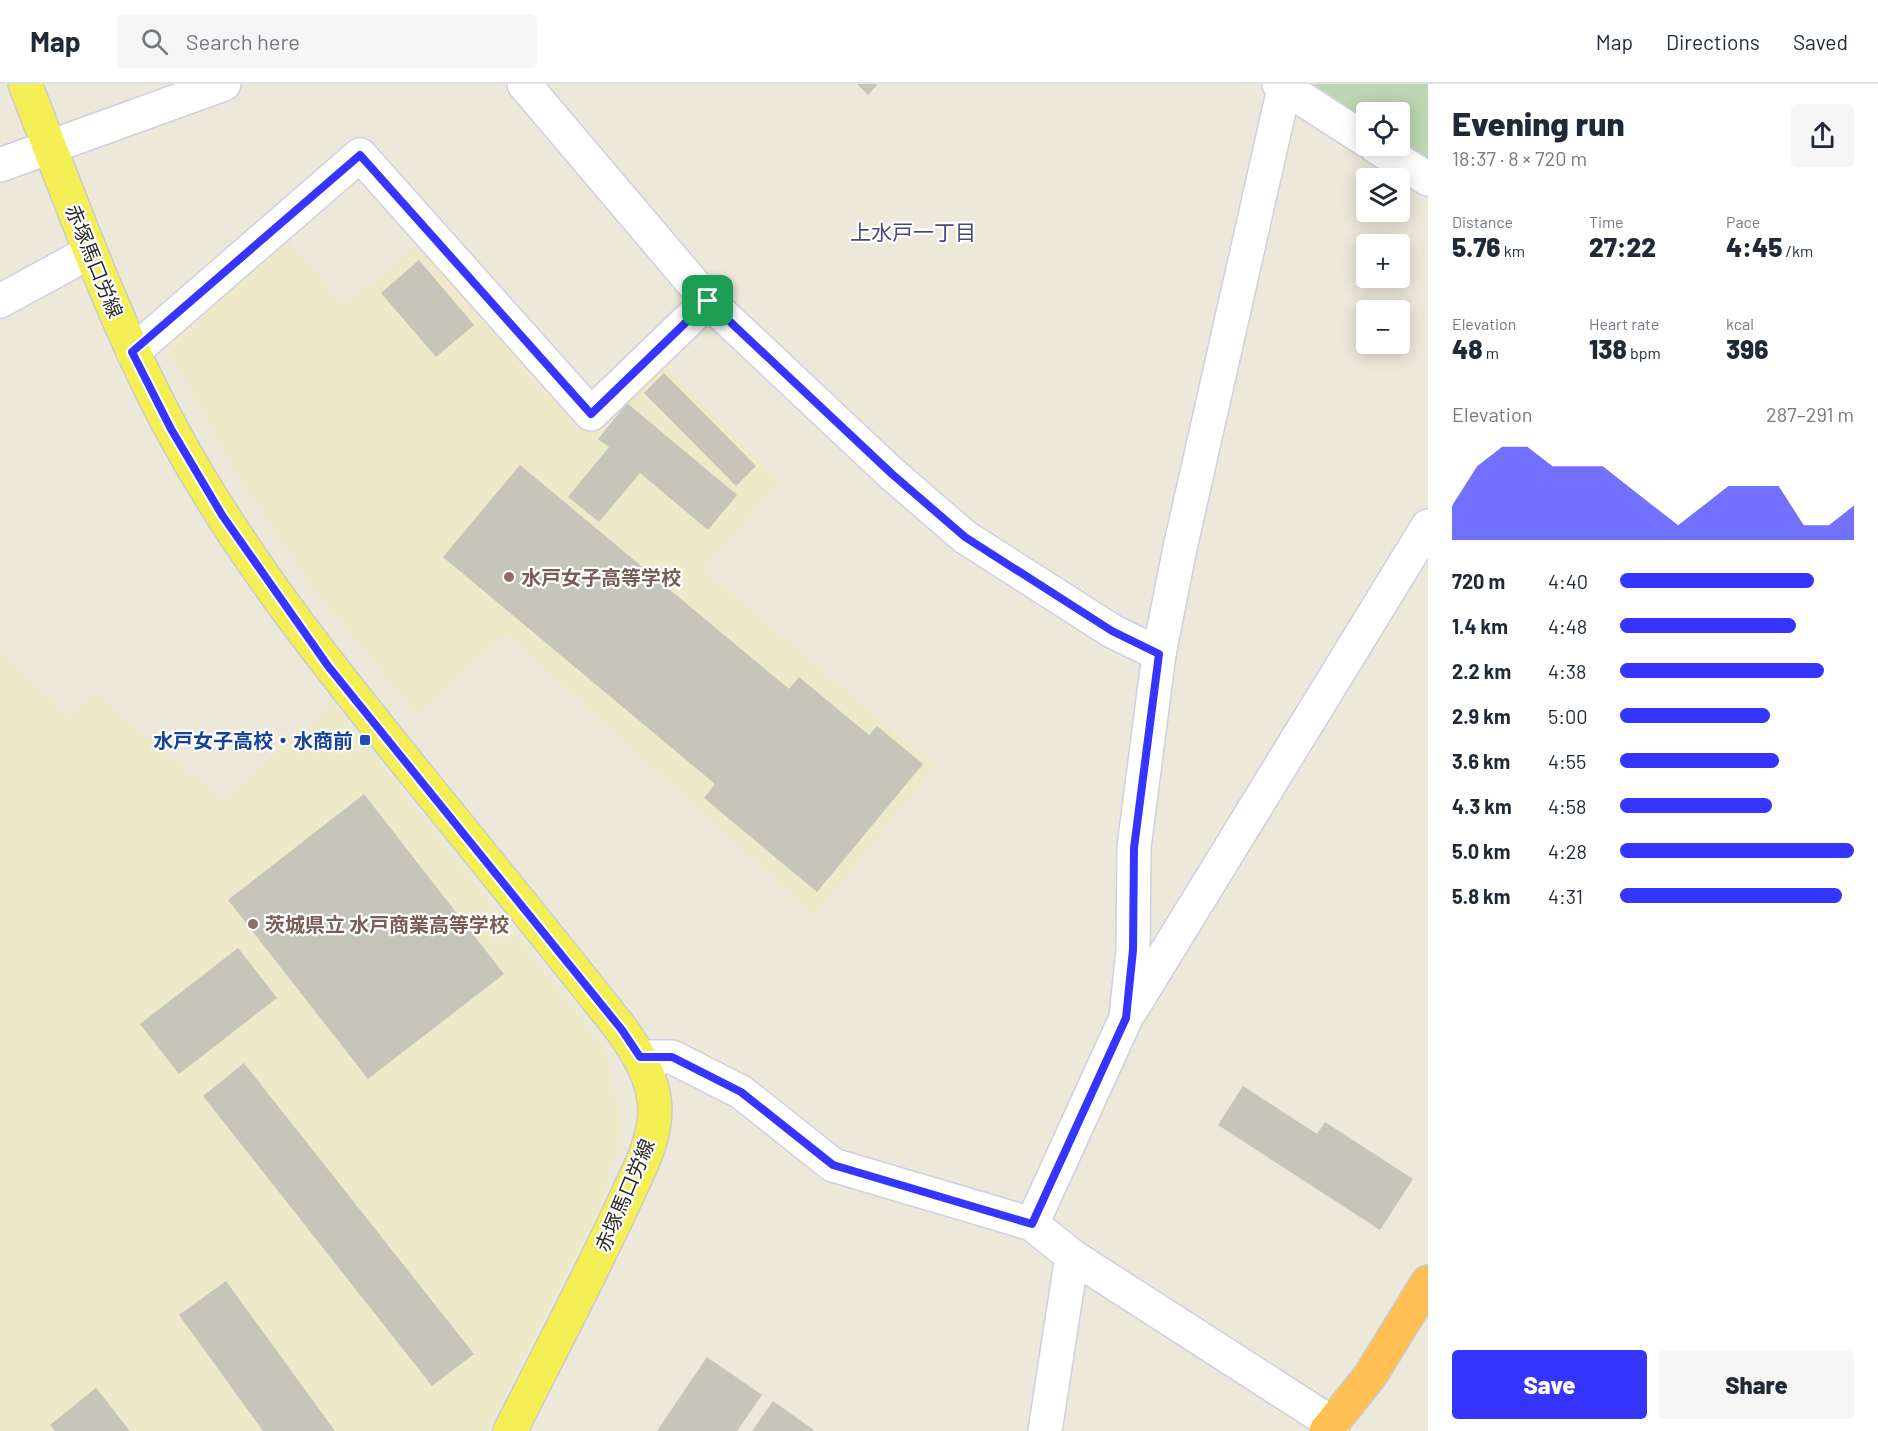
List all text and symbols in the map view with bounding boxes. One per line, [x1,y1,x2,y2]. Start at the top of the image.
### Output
search box [117,14,537,68]
text: Map [30,24,81,58]
icon: search [138,25,171,58]
text: Search here [186,28,300,54]
text: Map [1596,29,1633,54]
text: Directions [1666,29,1760,54]
text: Saved [1793,29,1848,54]
map controls [1356,102,1410,354]
button: locate [1356,102,1410,156]
text: Evening run [1452,103,1625,143]
button: share [1791,104,1854,167]
text: 18:37 · 8 × 720 m [1452,146,1587,170]
button: layers [1356,168,1410,222]
street label: 赤塚馬口労線 [61,201,129,321]
text: Distance [1452,212,1513,231]
text: Time [1589,212,1624,231]
text: Pace [1726,212,1760,231]
district label: 上水戸一丁目 [850,219,976,244]
text: 5.76 [1452,231,1500,262]
text: 27:22 [1589,231,1656,262]
text: 4:45 [1726,231,1782,262]
button: + [1356,234,1410,288]
text: km [1500,241,1525,260]
text: /km [1782,241,1813,260]
pin [682,275,733,326]
icon: arrive [691,284,724,317]
button: − [1356,300,1410,354]
text: Elevation [1452,314,1516,333]
text: Heart rate [1589,314,1659,333]
text: kcal [1726,314,1754,333]
text: 48 [1452,333,1483,364]
text: 138 [1589,333,1627,364]
text: 396 [1726,333,1768,364]
text: m [1483,343,1499,362]
text: bpm [1627,343,1661,362]
text: Elevation [1452,402,1533,426]
text: 287–291 m [1766,402,1854,426]
place label: 水戸女子高等学校 [521,565,681,589]
text: 720 m [1452,569,1505,593]
text: 4:40 [1548,569,1588,593]
marker: 水戸女子高等学校 [502,570,516,584]
text: 1.4 km [1452,614,1508,638]
text: 4:48 [1548,614,1587,638]
text: 2.2 km [1452,659,1511,683]
text: 4:38 [1548,659,1587,683]
text: 2.9 km [1452,704,1511,728]
text: 5:00 [1548,704,1588,728]
place label: 水戸女子高校・水商前 [153,728,353,752]
marker: 水戸女子高校・水商前 [358,733,372,747]
text: 3.6 km [1452,749,1510,773]
text: 4:55 [1548,749,1586,773]
text: 4.3 km [1452,794,1512,818]
text: 4:58 [1548,794,1587,818]
text: 5.0 km [1452,839,1510,863]
text: 4:28 [1548,839,1587,863]
text: 5.8 km [1452,884,1510,908]
text: 4:31 [1548,884,1583,908]
place label: 茨城県立 水戸商業高等学校 [265,912,509,936]
marker: 茨城県立 水戸商業高等学校 [246,917,260,931]
street label: 赤塚馬口労線 [590,1135,658,1255]
button: Save [1452,1350,1647,1419]
button: Share [1659,1350,1854,1419]

